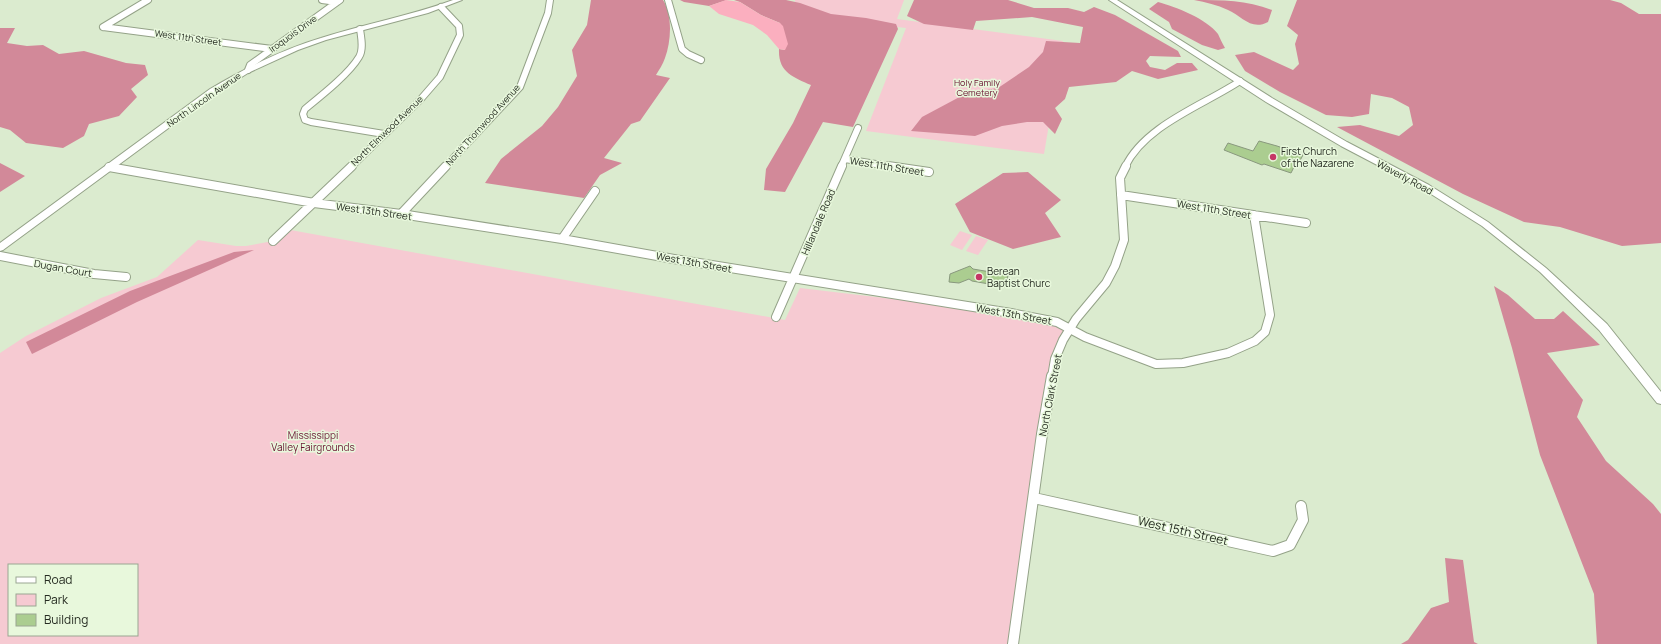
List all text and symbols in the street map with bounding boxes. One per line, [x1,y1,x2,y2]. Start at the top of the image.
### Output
street label: Iroquois Drive [266,12,319,55]
street label: West 11th Street [154,26,223,49]
street label: North Lincoln Avenue [164,69,243,130]
park label: Holy Family Cemetery [954,76,1000,99]
street label: North Thornwood Avenue [443,81,523,168]
street label: North Elmwood Avenue [348,93,426,169]
place label: First Church of the Nazarene [1281,144,1354,170]
marker: First Church of the Nazarene [1268,152,1278,162]
street label: West 11th Street [849,153,925,179]
street label: Waverly Road [1374,156,1436,198]
street label: Hillandale Road [798,187,838,257]
street label: West 11th Street [1176,196,1252,222]
street label: West 13th Street [335,199,413,223]
street label: West 13th Street [655,248,733,276]
street label: Dugan Court [33,256,93,280]
place label: Berean Baptist Churc [987,264,1051,290]
marker: Berean Baptist Churc [974,272,984,282]
street label: West 13th Street [975,300,1053,328]
street label: North Clark Street [1035,353,1065,437]
park label: Mississippi Valley Fairgrounds [271,428,355,454]
street label: West 15th Street [1136,512,1230,549]
legend [8,564,138,636]
text: Road [44,571,72,588]
text: Park [44,591,69,608]
text: Building [44,611,88,628]

